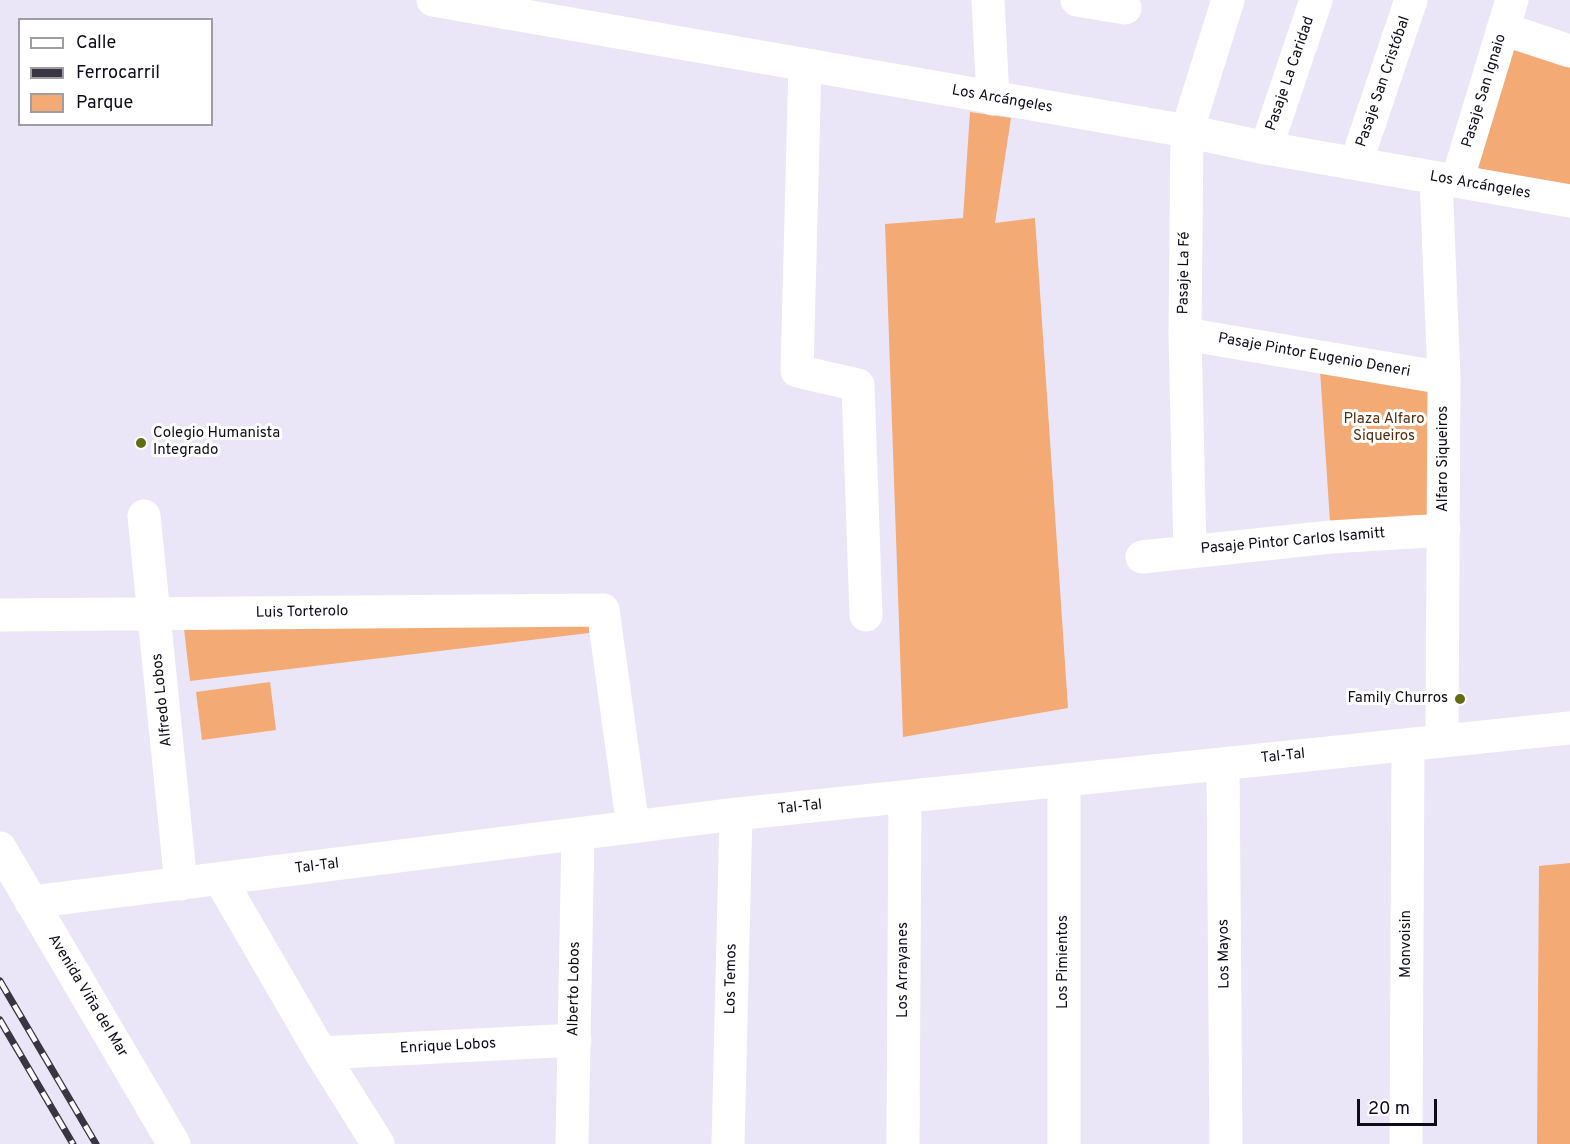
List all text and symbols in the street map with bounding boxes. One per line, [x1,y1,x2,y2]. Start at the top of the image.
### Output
street label: Pasaje La Caridad [1263,14,1319,134]
street label: Pasaje San Cristóbal [1353,14,1415,150]
legend [18,18,213,126]
text: Calle [76,32,116,55]
street label: Pasaje San Ignaio [1459,32,1511,150]
text: Ferrocarril [76,62,160,85]
street label: Los Arcángeles [950,82,1054,118]
text: Parque [76,92,133,115]
street label: Los Arcángeles [1428,168,1532,204]
street label: Pasaje La Fé [1175,231,1195,315]
street label: Pasaje Pintor Eugenio Deneri [1216,330,1412,382]
street label: Alfaro Siqueiros [1435,406,1453,512]
park label: Plaza Alfaro Siqueiros [1343,411,1425,446]
place label: Colegio Humanista Integrado [153,425,280,460]
marker: Colegio Humanista Integrado [134,436,148,450]
street label: Pasaje Pintor Carlos Isamitt [1200,525,1386,559]
street label: Luis Torterolo [255,603,349,623]
street label: Alfredo Lobos [149,652,177,748]
place label: Family Churros [1348,690,1448,708]
marker: Family Churros [1453,692,1467,706]
street label: Tal-Tal [1260,746,1306,768]
street label: Tal-Tal [777,797,823,819]
street label: Tal-Tal [294,855,340,879]
street label: Monvoisin [1398,910,1416,978]
street label: Los Pimientos [1055,915,1073,1009]
street label: Los Mayos [1215,919,1235,989]
street label: Los Arrayanes [895,922,913,1018]
street label: Avenida Viña del Mar [43,931,131,1061]
street label: Alberto Lobos [565,941,585,1037]
street label: Los Temos [722,943,742,1015]
street label: Enrique Lobos [399,1035,497,1059]
scale bar [1360,1087,1440,1125]
text: 20 m [1368,1098,1410,1121]

